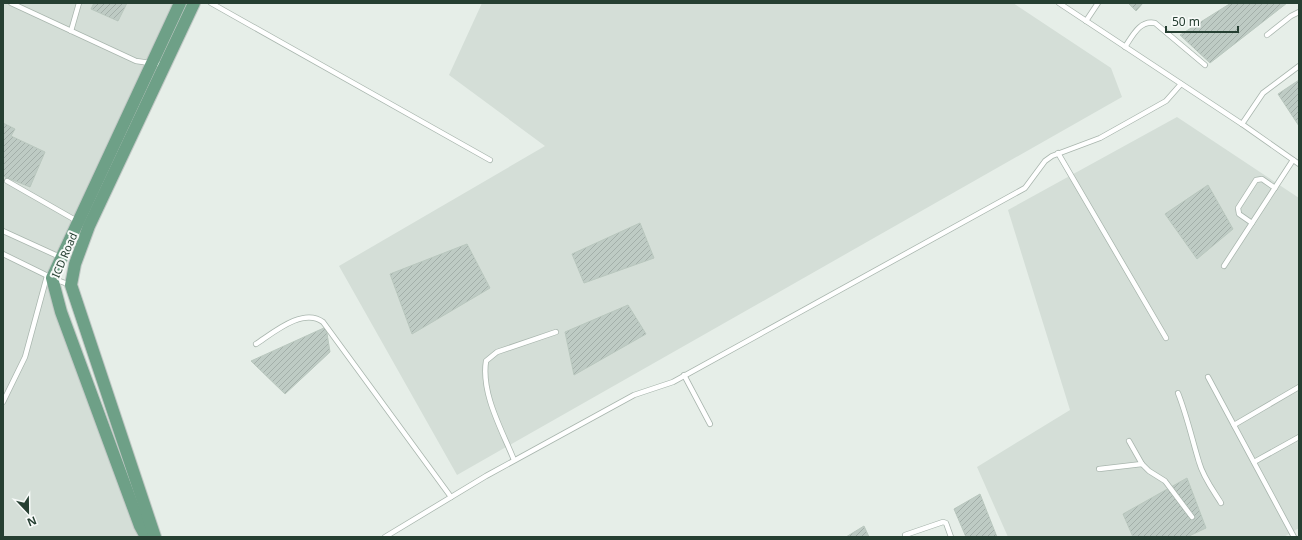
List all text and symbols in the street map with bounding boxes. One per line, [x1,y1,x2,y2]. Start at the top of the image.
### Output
scale bar [1166,8,1238,34]
text: 50 m [1172,13,1200,30]
street label: ICD Road [48,230,80,280]
north arrow [8,492,48,532]
text: N [25,513,39,530]

